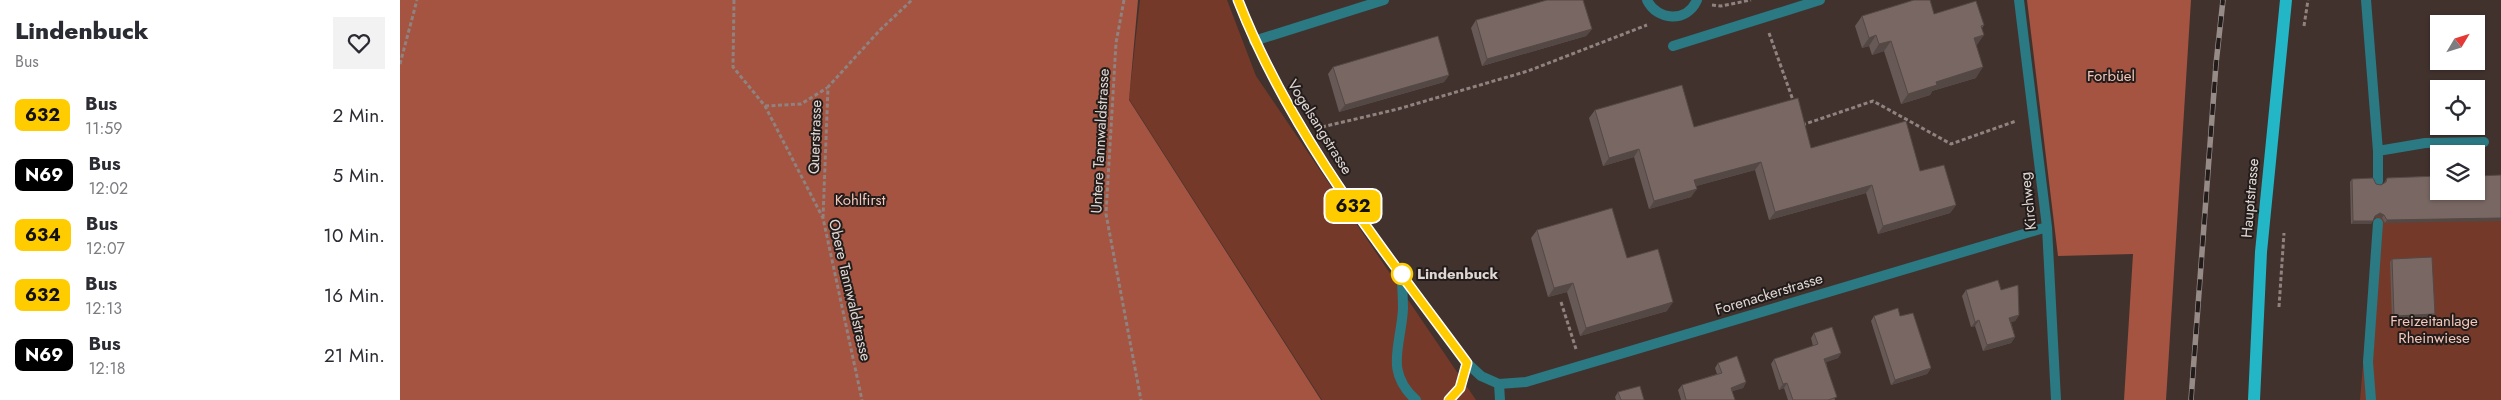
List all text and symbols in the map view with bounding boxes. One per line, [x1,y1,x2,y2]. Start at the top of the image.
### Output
text: Lindenbuck [15,13,149,48]
north arrow [2430,15,2485,70]
map controls [2430,15,2485,200]
button: heart [333,17,385,69]
text: Bus [15,50,39,73]
park label: Forbüel [2087,65,2135,87]
street label: Untere Tannwaldstrasse [1085,68,1115,214]
street label: Vogelsangstrasse [1282,75,1358,179]
button: locate [2430,80,2485,135]
text: Bus [85,90,117,117]
street label: Querstrasse [803,99,827,175]
text: 632 [25,102,60,128]
text: 2 Min. [332,102,385,129]
text: 11:59 [85,117,122,140]
button: layers [2430,145,2485,200]
text: Bus [88,150,121,177]
street label: Hauptstrasse [2236,157,2264,239]
text: N69 [25,162,63,188]
text: 5 Min. [333,162,385,189]
street label: Kirchweg [2014,171,2042,231]
text: 12:02 [88,177,128,200]
park label: Kohlfirst [835,189,886,211]
line badge: 632 [1324,190,1382,222]
text: 632 [1335,193,1371,219]
text: Bus [86,210,118,237]
street label: Obere Tannwaldstrasse [823,217,877,363]
text: 634 [25,222,61,248]
text: 10 Min. [323,222,385,249]
text: 12:07 [86,237,125,260]
marker: Lindenbuck [1391,263,1413,285]
place label: Lindenbuck [1417,263,1498,285]
street label: Forenackerstrasse [1713,267,1826,321]
text: Bus [85,270,117,297]
text: 632 [25,282,60,308]
text: 16 Min. [324,282,385,309]
text: 12:13 [85,297,122,320]
park label: Freizeitanlage Rheinwiese [2390,310,2478,349]
text: Bus [88,330,121,357]
text: N69 [25,342,63,368]
text: 21 Min. [324,342,385,369]
text: 12:18 [88,357,125,380]

